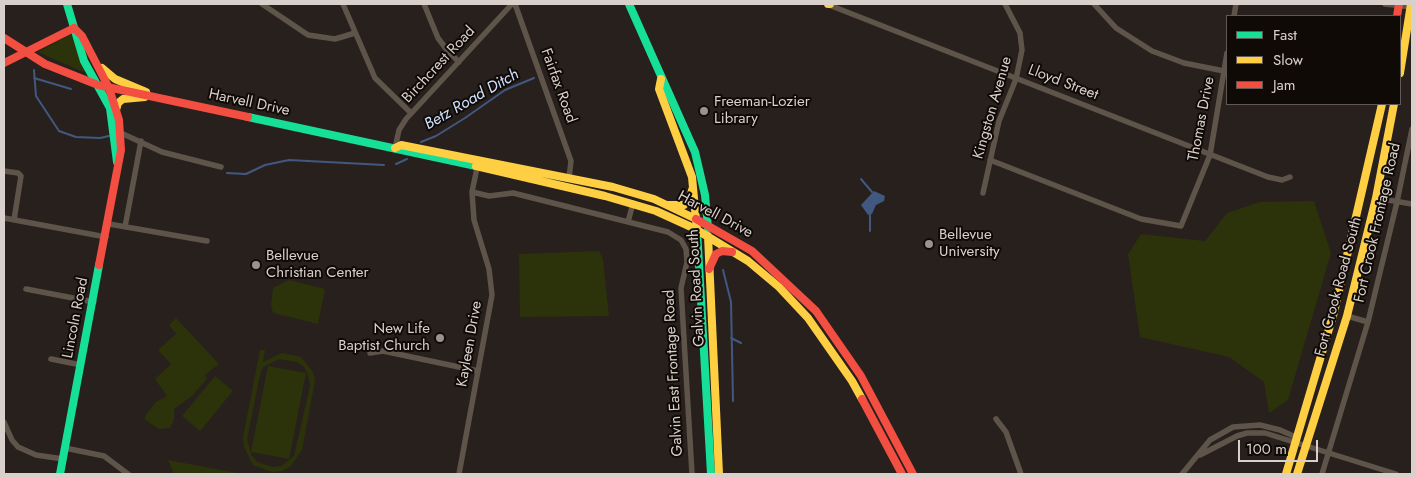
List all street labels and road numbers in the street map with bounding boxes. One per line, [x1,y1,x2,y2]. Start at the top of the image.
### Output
street label: Birchcrest Road [399,23,479,107]
street label: Fairfax Road [536,46,580,126]
street label: Kingston Avenue [970,55,1016,161]
street label: Lloyd Street [1025,61,1101,105]
street label: Thomas Drive [1185,75,1219,163]
street label: Harvell Drive [207,86,291,120]
street label: Fort Crook Frontage Road [1351,141,1405,305]
street label: Harvell Drive [674,188,756,242]
street label: Fort Crook Road South [1312,215,1366,359]
street label: Galvin Road South [685,229,709,347]
street label: Lincoln Road [59,276,93,360]
street label: Galvin East Frontage Road [661,289,687,457]
street label: Kayleen Drive [454,300,486,388]

